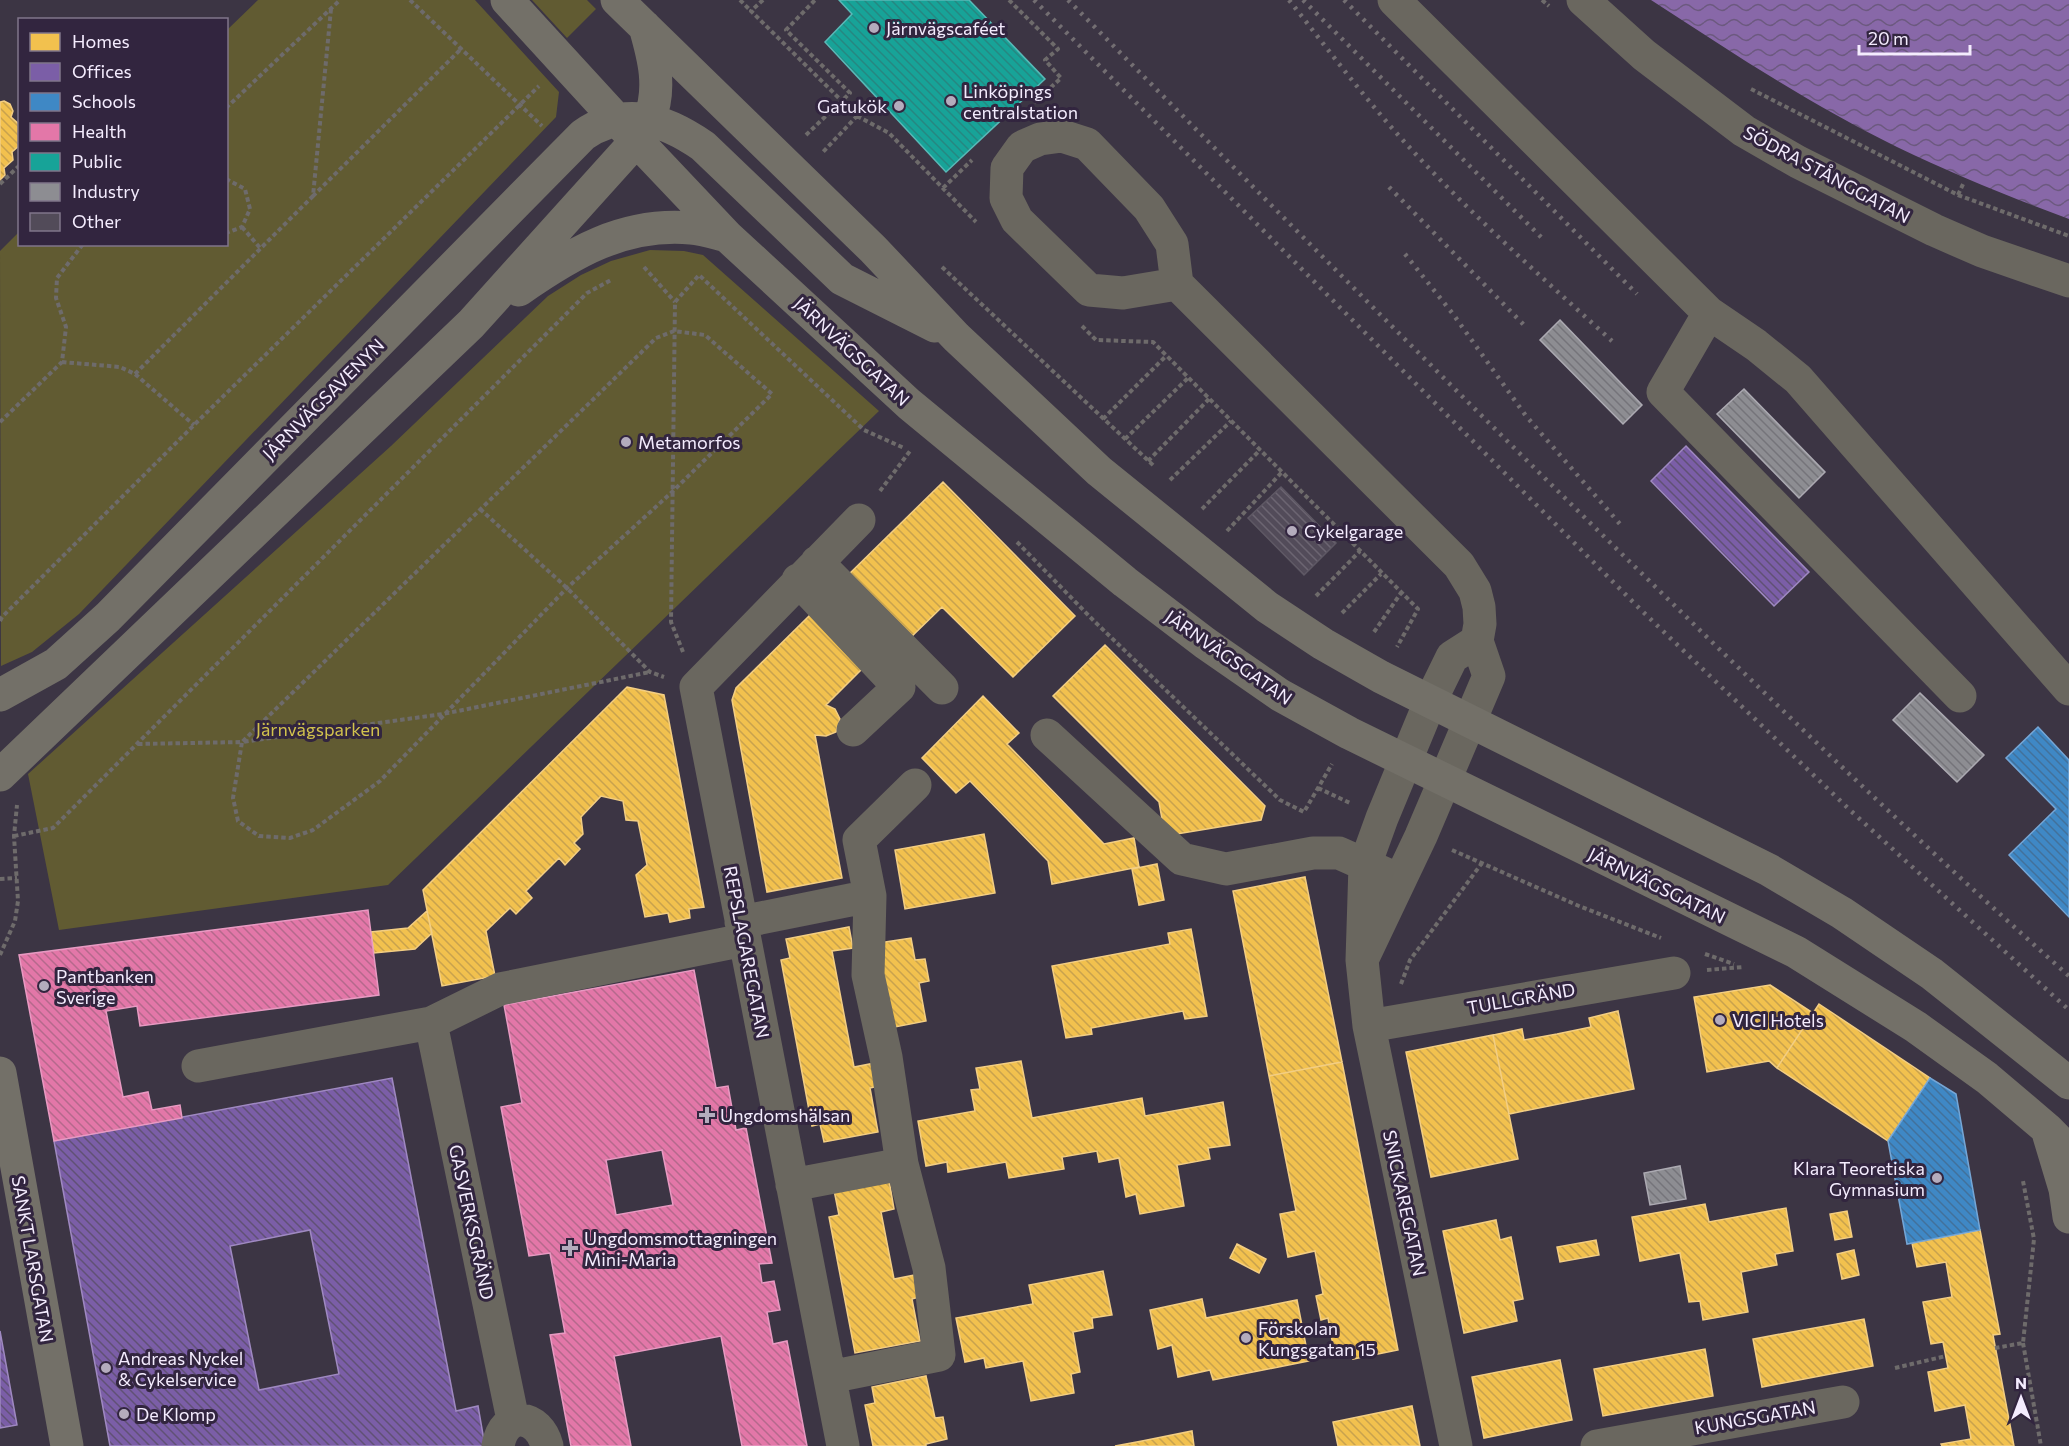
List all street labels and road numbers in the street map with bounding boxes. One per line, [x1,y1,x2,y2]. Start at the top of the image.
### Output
street label: SÖDRA STÅNGGATAN [1740,121,1914,227]
street label: JÄRNVÄGSGATAN [790,292,914,410]
street label: JÄRNVÄGSAVENYN [258,334,388,464]
street label: JÄRNVÄGSGATAN [1161,605,1297,709]
street label: JÄRNVÄGSGATAN [1585,842,1729,928]
street label: REPSLAGAREGATAN [719,864,775,1040]
street label: TULLGRÄND [1465,978,1577,1018]
street label: SNICKAREGATAN [1379,1128,1431,1278]
street label: GASVERKSGRÄND [445,1142,499,1302]
street label: SANKT LARSGATAN [7,1174,59,1344]
street label: KUNGSGATAN [1693,1396,1817,1438]

